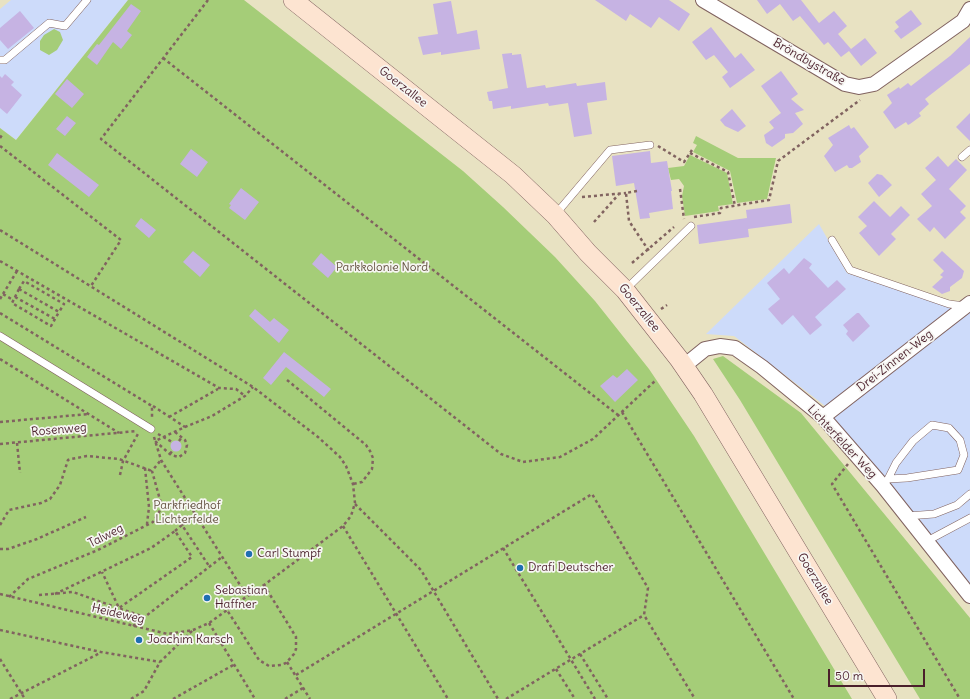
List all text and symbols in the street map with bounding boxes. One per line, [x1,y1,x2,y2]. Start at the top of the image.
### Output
street label: Bröndbystraße [770,36,848,88]
street label: Goerzallee [376,64,430,110]
park label: Parkkolonie Nord [336,261,428,275]
street label: Goerzallee [615,281,663,335]
street label: Drei-Zinnen-Weg [854,327,936,395]
street label: Lichterfelder Weg [804,402,880,482]
street label: Rosenweg [31,420,87,440]
park label: Parkfriedhof Lichterfelde [153,499,221,527]
street label: Talweg [86,521,126,551]
place label: Carl Stumpf [257,547,321,561]
marker: Carl Stumpf [244,549,254,559]
street label: Goerzallee [794,551,836,607]
place label: Drafi Deutscher [528,561,613,575]
marker: Drafi Deutscher [515,563,525,573]
place label: Sebastian Haffner [215,584,268,612]
marker: Sebastian Haffner [202,593,212,603]
street label: Heideweg [90,601,146,627]
place label: Joachim Karsch [147,633,233,647]
marker: Joachim Karsch [134,635,144,645]
scale bar [830,661,927,687]
text: 50 m [835,668,863,683]

